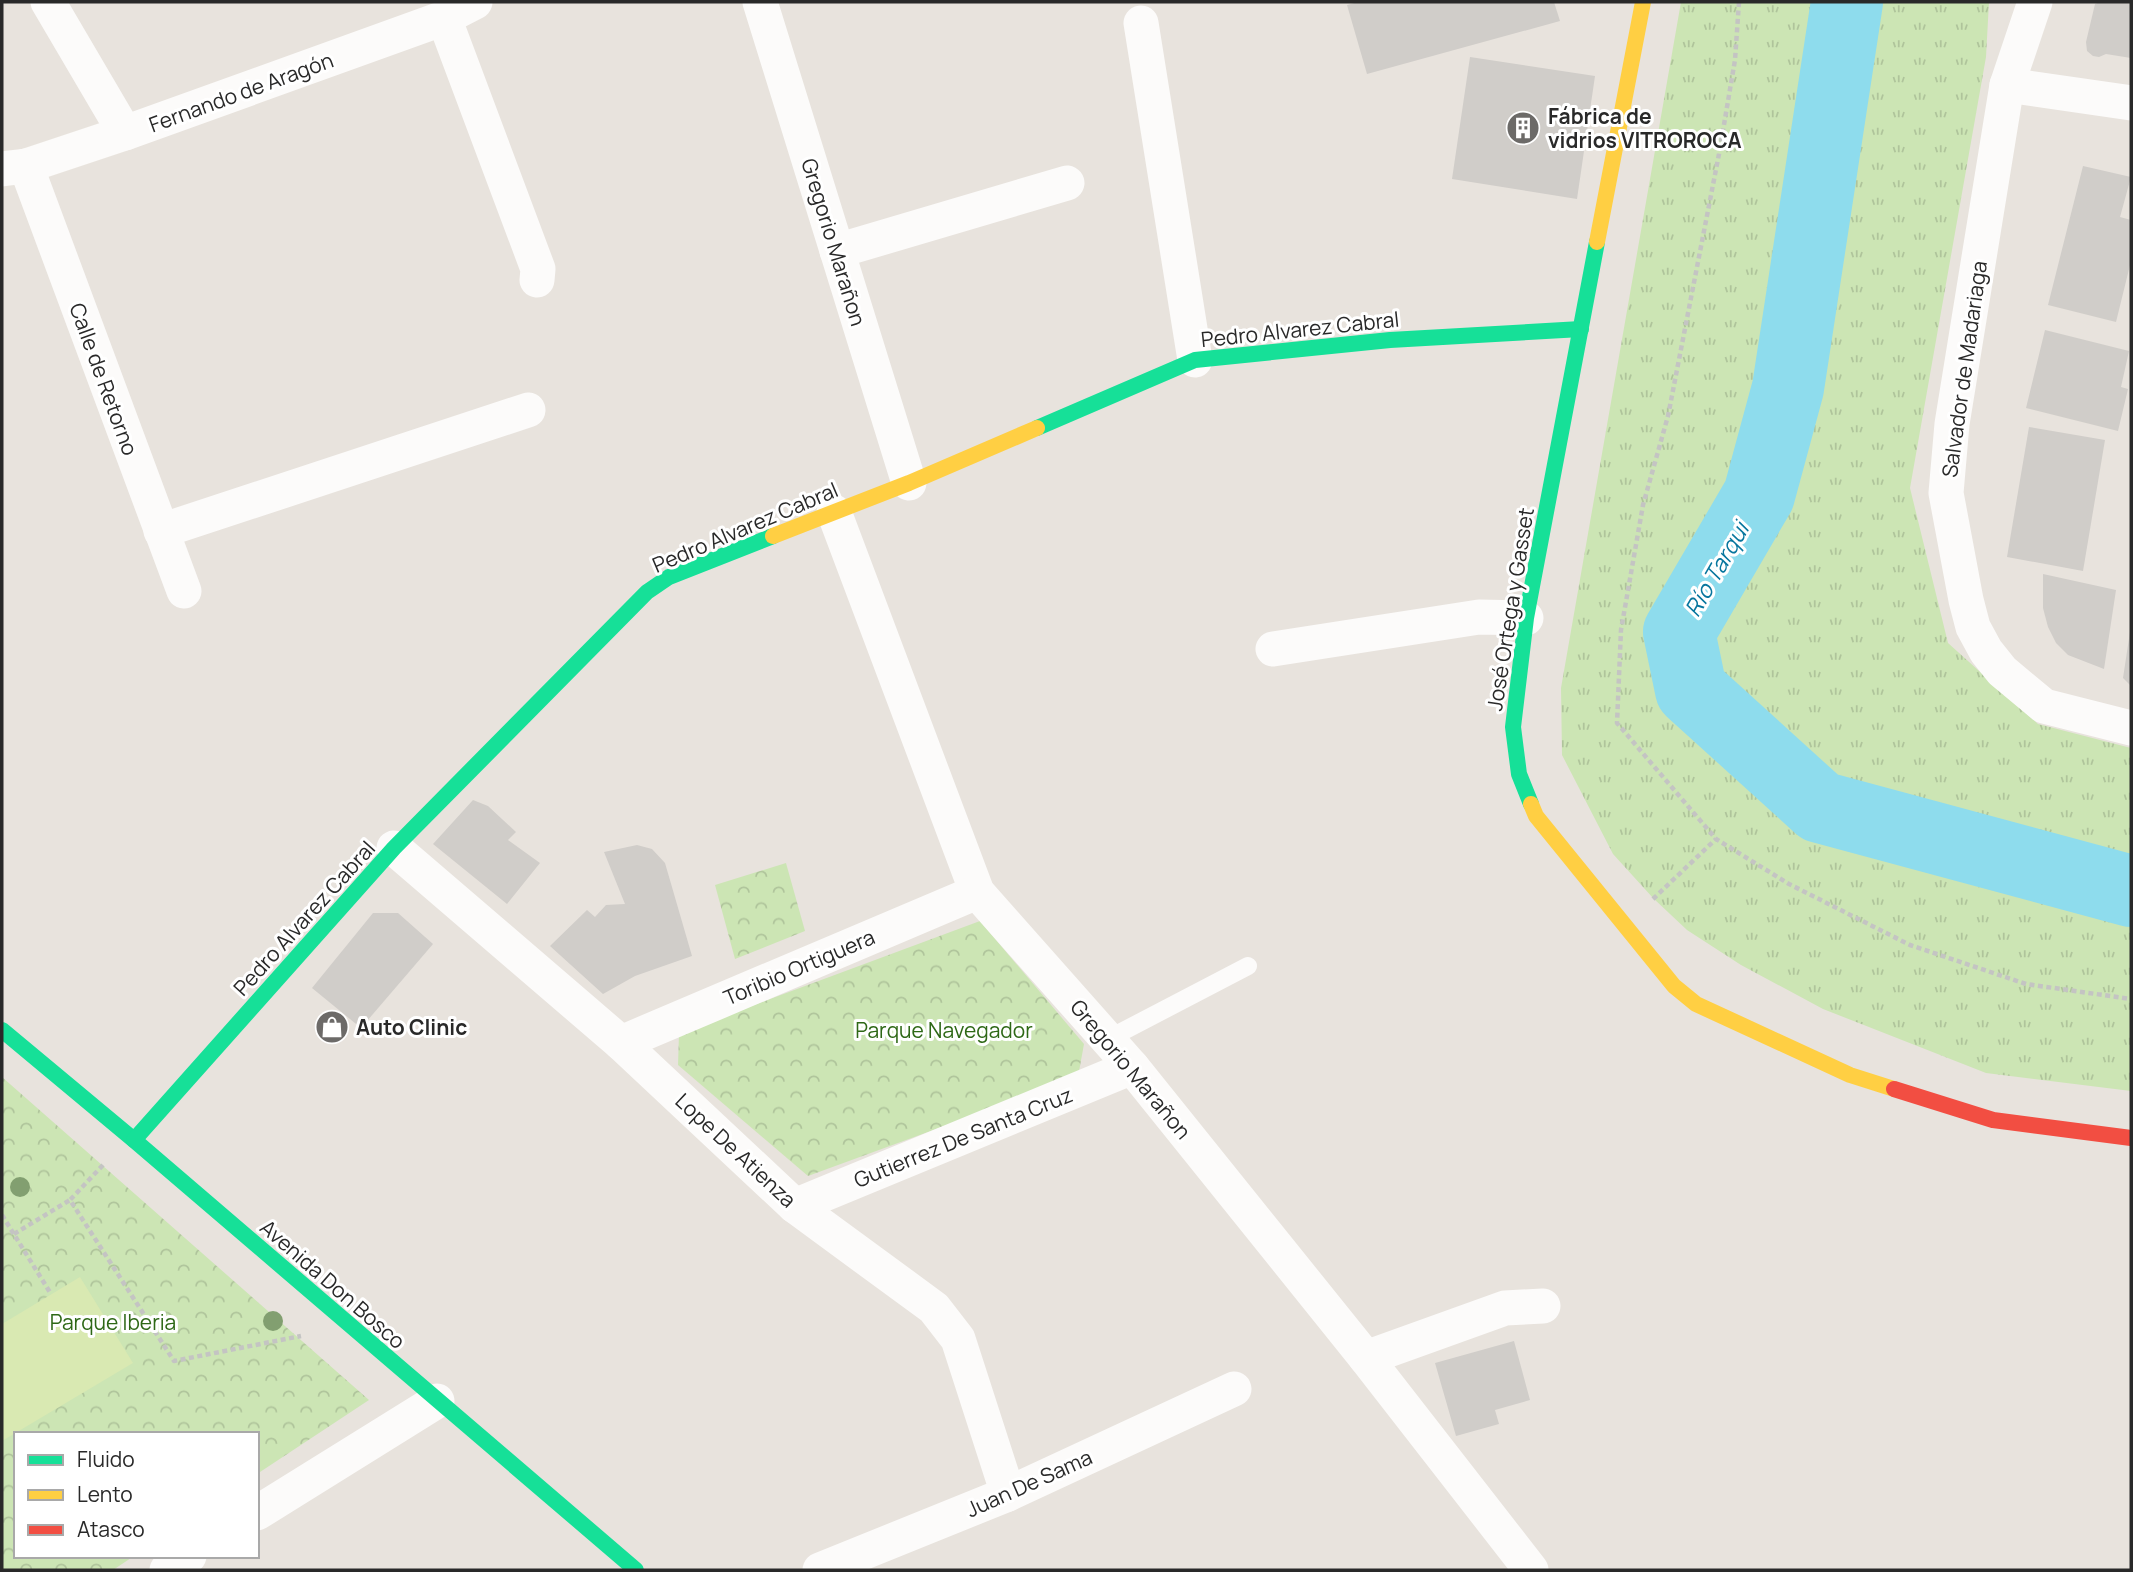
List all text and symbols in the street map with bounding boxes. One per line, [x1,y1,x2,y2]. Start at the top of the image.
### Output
street label: Fernando de Aragón [145,46,337,138]
place label: Fábrica de vidrios VITROROCA [1548,102,1741,154]
building icon: Fábrica de vidrios VITROROCA [1504,109,1542,147]
street label: Gregorio Marañon [795,155,873,329]
street label: Salvador de Madariaga [1935,259,1993,479]
street label: Calle de Retorno [63,299,145,459]
street label: Pedro Alvarez Cabral [1200,305,1400,353]
street label: Pedro Alvarez Cabral [648,475,842,579]
street label: José Ortega y Gasset [1480,505,1540,713]
water label: Río Tarqui [1676,514,1757,622]
street label: Pedro Alvarez Cabral [227,835,381,1001]
street label: Toribio Ortiguera [719,923,879,1011]
street label: Gregorio Marañon [1064,993,1198,1145]
shop icon: Auto Clinic [313,1008,351,1046]
place label: Auto Clinic [356,1013,467,1041]
park label: Parque Navegador [855,1016,1033,1044]
street label: Gutierrez De Santa Cruz [849,1080,1077,1194]
street label: Lope De Atienza [670,1087,802,1213]
street label: Avenida Don Bosco [255,1213,411,1355]
park label: Parque Iberia [50,1308,176,1336]
legend [14,1432,259,1558]
street label: Juan De Sama [962,1443,1096,1523]
text: Fluido [77,1445,135,1473]
text: Lento [77,1480,133,1508]
text: Atasco [77,1515,145,1543]

